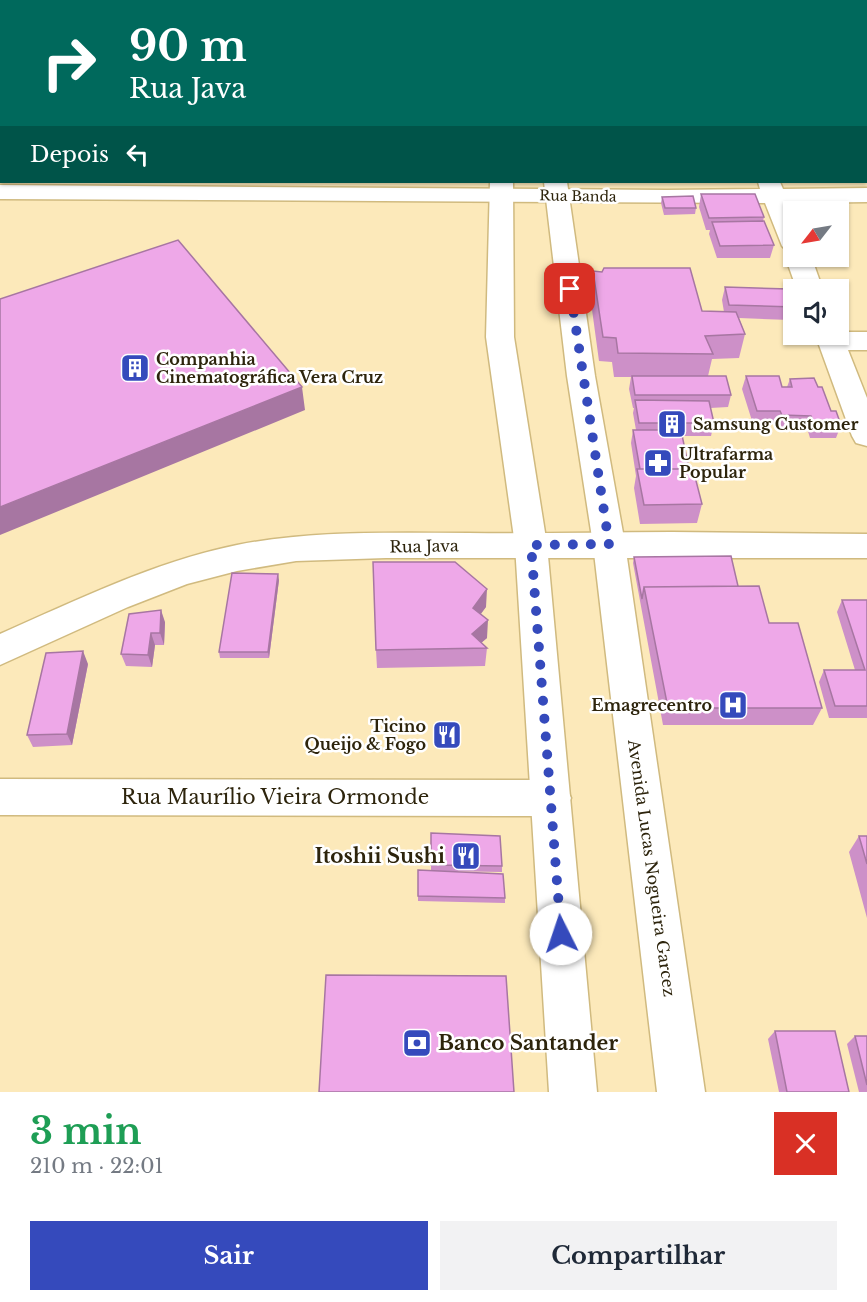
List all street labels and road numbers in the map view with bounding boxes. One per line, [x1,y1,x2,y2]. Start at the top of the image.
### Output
street label: Rua Banda [539,186,617,206]
street label: Rua Java [389,535,459,557]
street label: Avenida Lucas Nogueira Garcez [624,737,680,998]
street label: Rua Maurílio Vieira Ormonde [121,785,429,809]

